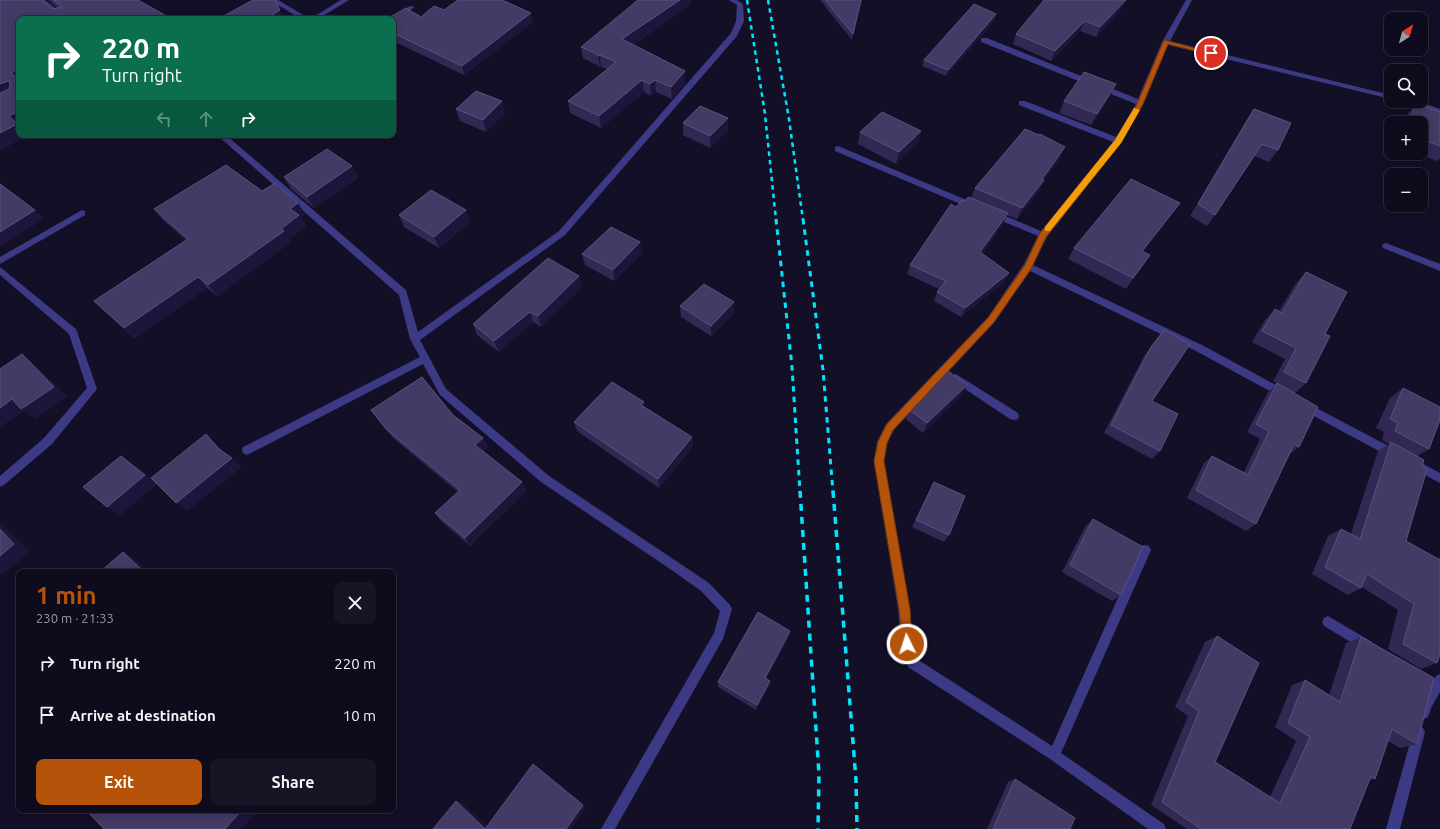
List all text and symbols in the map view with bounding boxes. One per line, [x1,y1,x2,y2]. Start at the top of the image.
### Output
north arrow [1384,12,1428,56]
map controls [1384,12,1428,212]
icon: right [36,32,88,84]
text: 220 m [102,32,180,63]
pin [1194,36,1228,70]
icon: arrive [1200,42,1222,64]
button: search [1384,64,1428,108]
text: Turn right [102,65,182,85]
icon: left [153,108,175,130]
icon: ahead [195,108,217,130]
icon: right [237,108,259,130]
button: + [1384,116,1428,160]
button: − [1384,168,1428,212]
text: 1 min [36,582,97,609]
button: close [334,582,376,624]
text: 230 m · 21:33 [36,611,114,625]
position arrow [886,623,928,665]
icon: right [36,652,58,674]
text: Turn right [70,655,140,672]
text: 220 m [334,655,376,672]
icon: arrive [36,704,58,726]
text: Arrive at destination [70,707,216,724]
text: 10 m [343,707,376,724]
button: Exit [36,759,202,805]
button: Share [210,759,376,805]

